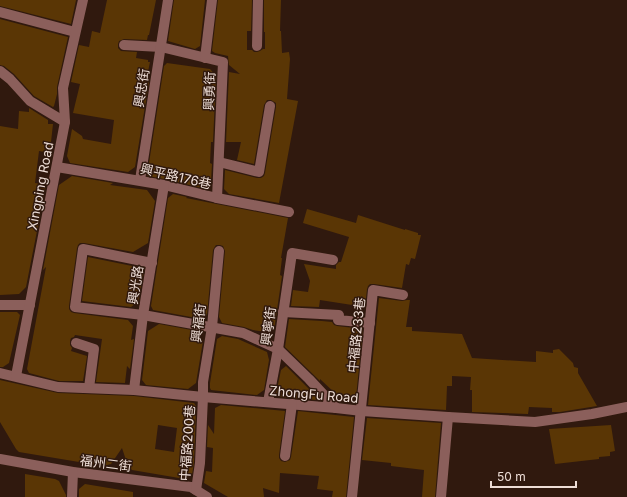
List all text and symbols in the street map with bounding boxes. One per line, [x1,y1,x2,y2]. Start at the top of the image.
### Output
street label: 興忠街 [130,67,152,109]
street label: 興勇街 [200,71,218,111]
street label: Xingping Road [24,141,56,231]
street label: 興平路176巷 [139,160,213,192]
street label: 興光路 [124,264,146,306]
street label: 中福路233巷 [344,296,368,374]
street label: 興福街 [188,303,208,343]
street label: 興寧街 [257,306,279,346]
street label: ZhongFu Road [269,382,359,406]
street label: 中福路200巷 [176,404,198,482]
street label: 福州二街 [79,452,133,474]
scale bar [491,463,576,489]
text: 50 m [497,469,526,484]

